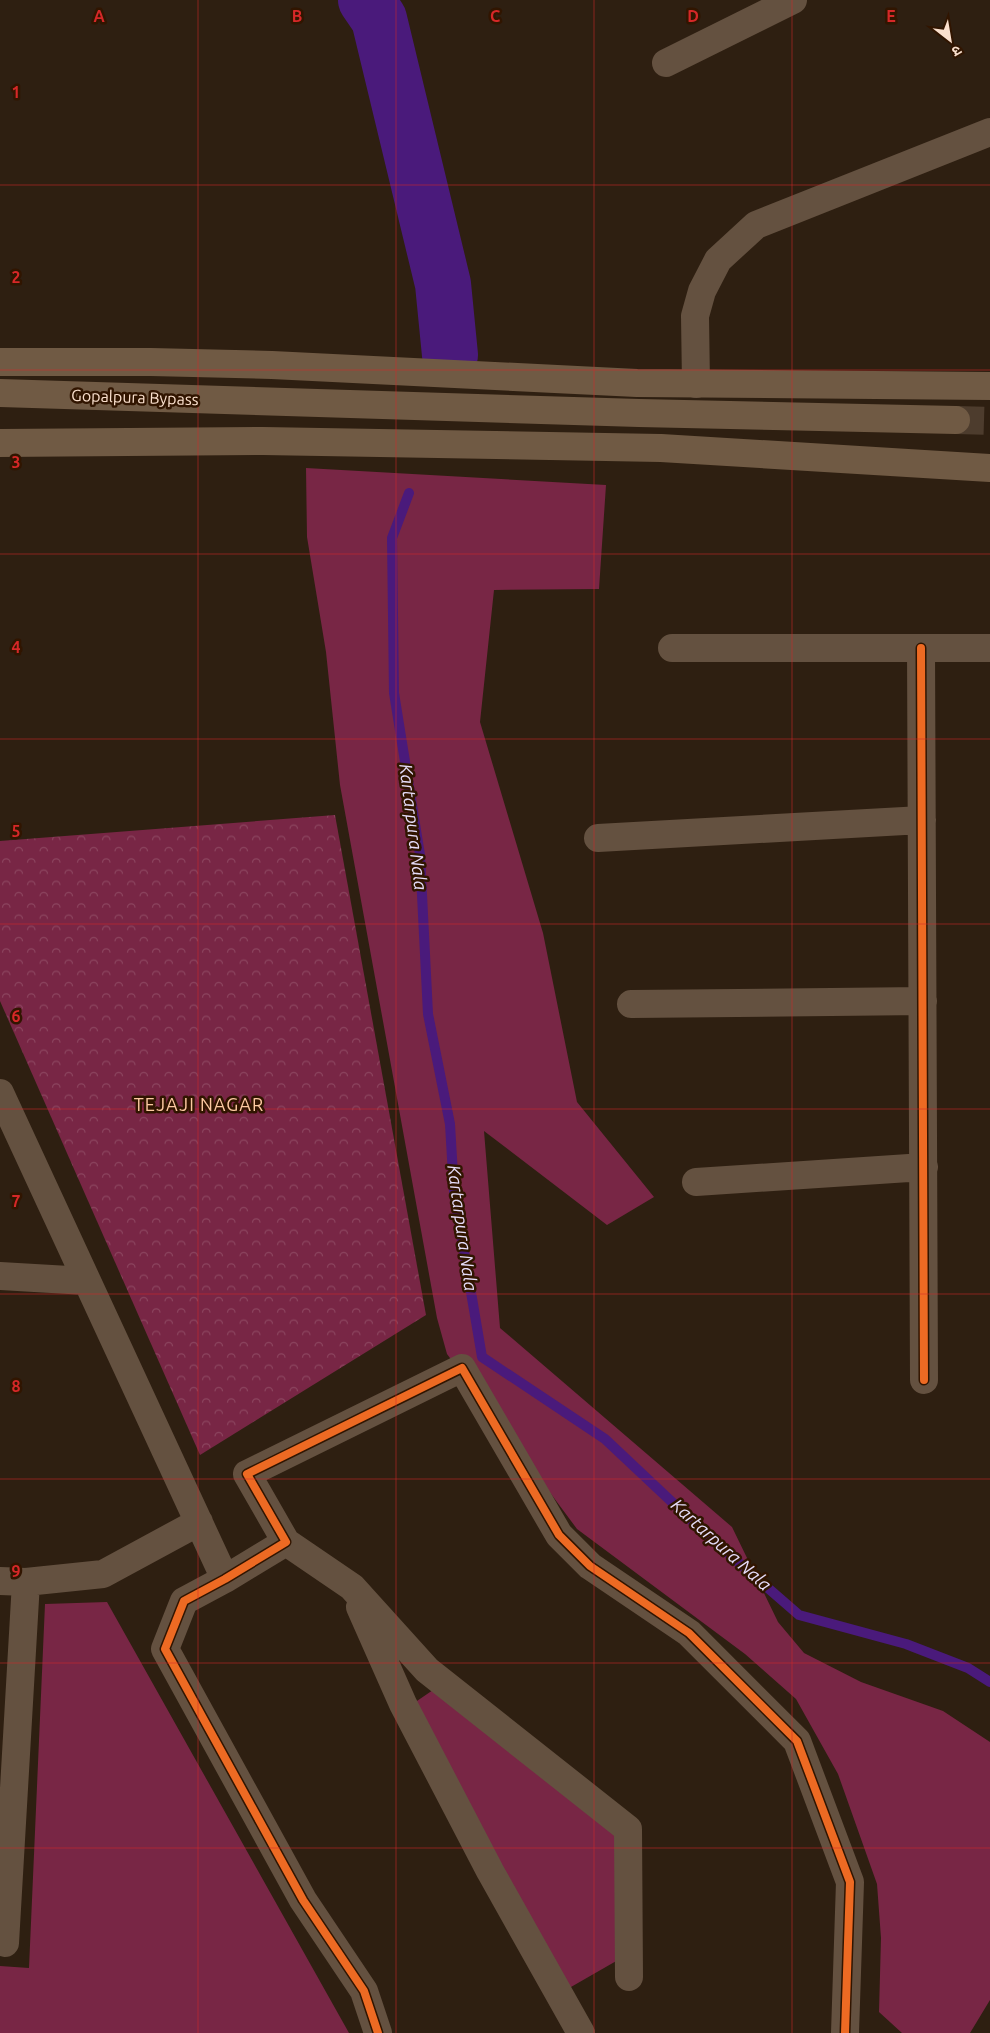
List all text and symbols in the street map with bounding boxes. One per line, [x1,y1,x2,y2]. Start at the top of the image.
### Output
text: A [93,7,105,25]
text: B [292,7,302,25]
text: C [490,7,500,25]
text: D [687,7,699,25]
text: E [886,7,896,25]
north arrow [925,15,975,65]
text: उ [948,42,964,61]
text: 1 [11,83,21,101]
text: 2 [11,268,21,286]
street label: Gopalpura Bypass [71,386,199,408]
text: 3 [11,453,21,471]
text: 4 [11,638,21,656]
water label: Kartarpura Nala [396,762,432,892]
text: 5 [11,822,21,840]
text: 6 [11,1007,21,1025]
district label: TEJAJI NAGAR [134,1094,264,1114]
water label: Kartarpura Nala [444,1163,482,1293]
text: 7 [11,1192,21,1210]
text: 8 [11,1377,21,1395]
water label: Kartarpura Nala [668,1494,776,1594]
text: 9 [11,1562,21,1580]

